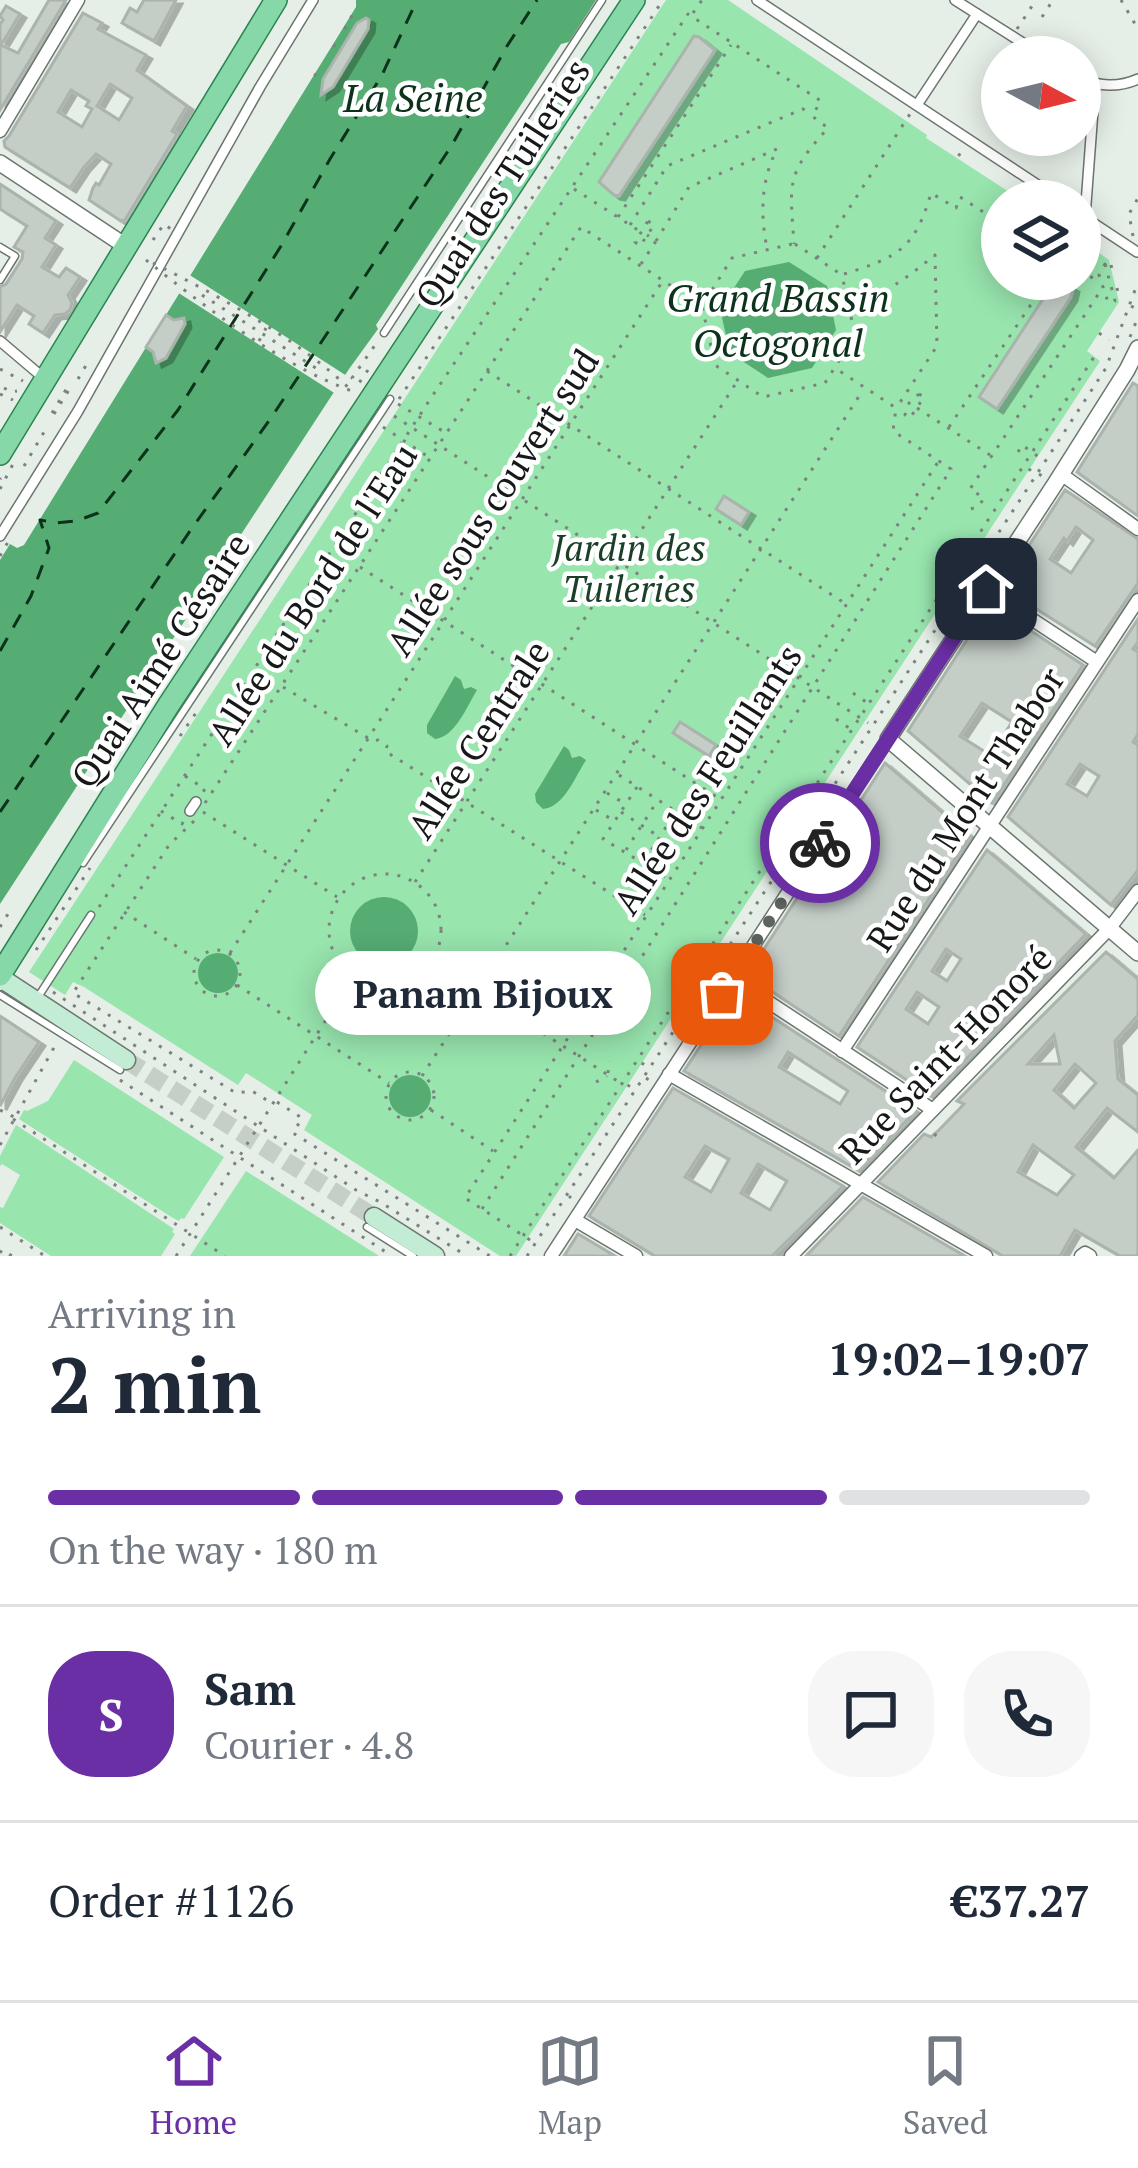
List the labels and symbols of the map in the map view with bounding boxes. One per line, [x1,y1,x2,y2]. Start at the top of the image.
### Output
north arrow [981,36,1101,156]
street label: Quai des Tuileries [404,50,600,316]
water label: La Seine [342,71,483,123]
water label: Grand Bassin Octogonal [666,271,890,368]
street label: Allée sous couvert sud [375,340,609,664]
street label: Allée du Bord de l'Eau [197,434,427,754]
street label: Quai Aimé Césaire [60,524,260,796]
park label: Jardin des Tuileries [550,524,706,612]
pin [935,538,1037,640]
street label: Allée Centrale [396,631,560,847]
street label: Allée des Feuillants [602,635,812,923]
street label: Rue du Mont Thabor [856,658,1075,960]
courier [760,783,880,903]
street label: Rue Saint-Honoré [829,935,1061,1173]
pin [671,943,773,1045]
callout: Panam Bijoux [314,952,650,1036]

